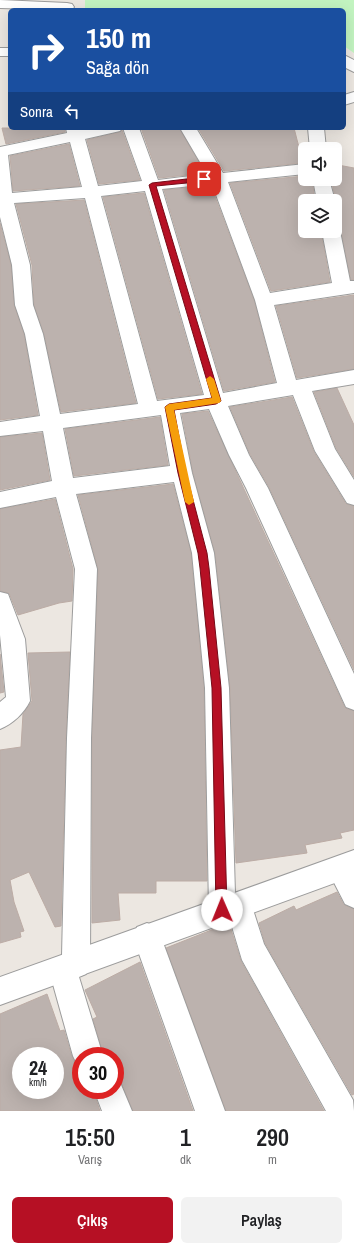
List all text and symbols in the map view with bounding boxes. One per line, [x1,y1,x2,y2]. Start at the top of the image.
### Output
text: 150 m [86,19,151,57]
icon: right [20,24,72,76]
text: Sağa dön [86,55,149,80]
icon: left [61,100,83,122]
text: Sonra [20,101,53,122]
map controls [298,142,342,238]
button: sound [298,142,342,186]
pin [187,162,221,196]
icon: arrive [193,168,215,190]
button: layers [298,194,342,238]
position arrow [201,889,243,931]
speed limit sign: 30 [72,1047,124,1099]
text: 24 [29,1054,47,1081]
text: km/h [29,1076,47,1089]
text: 15:50 [65,1121,115,1153]
text: 1 [180,1121,191,1153]
text: 290 [256,1121,289,1153]
text: Varış [78,1151,102,1168]
text: dk [180,1151,191,1168]
text: m [268,1151,277,1168]
button: Çıkış [12,1197,173,1243]
button: Paylaş [181,1197,342,1243]

